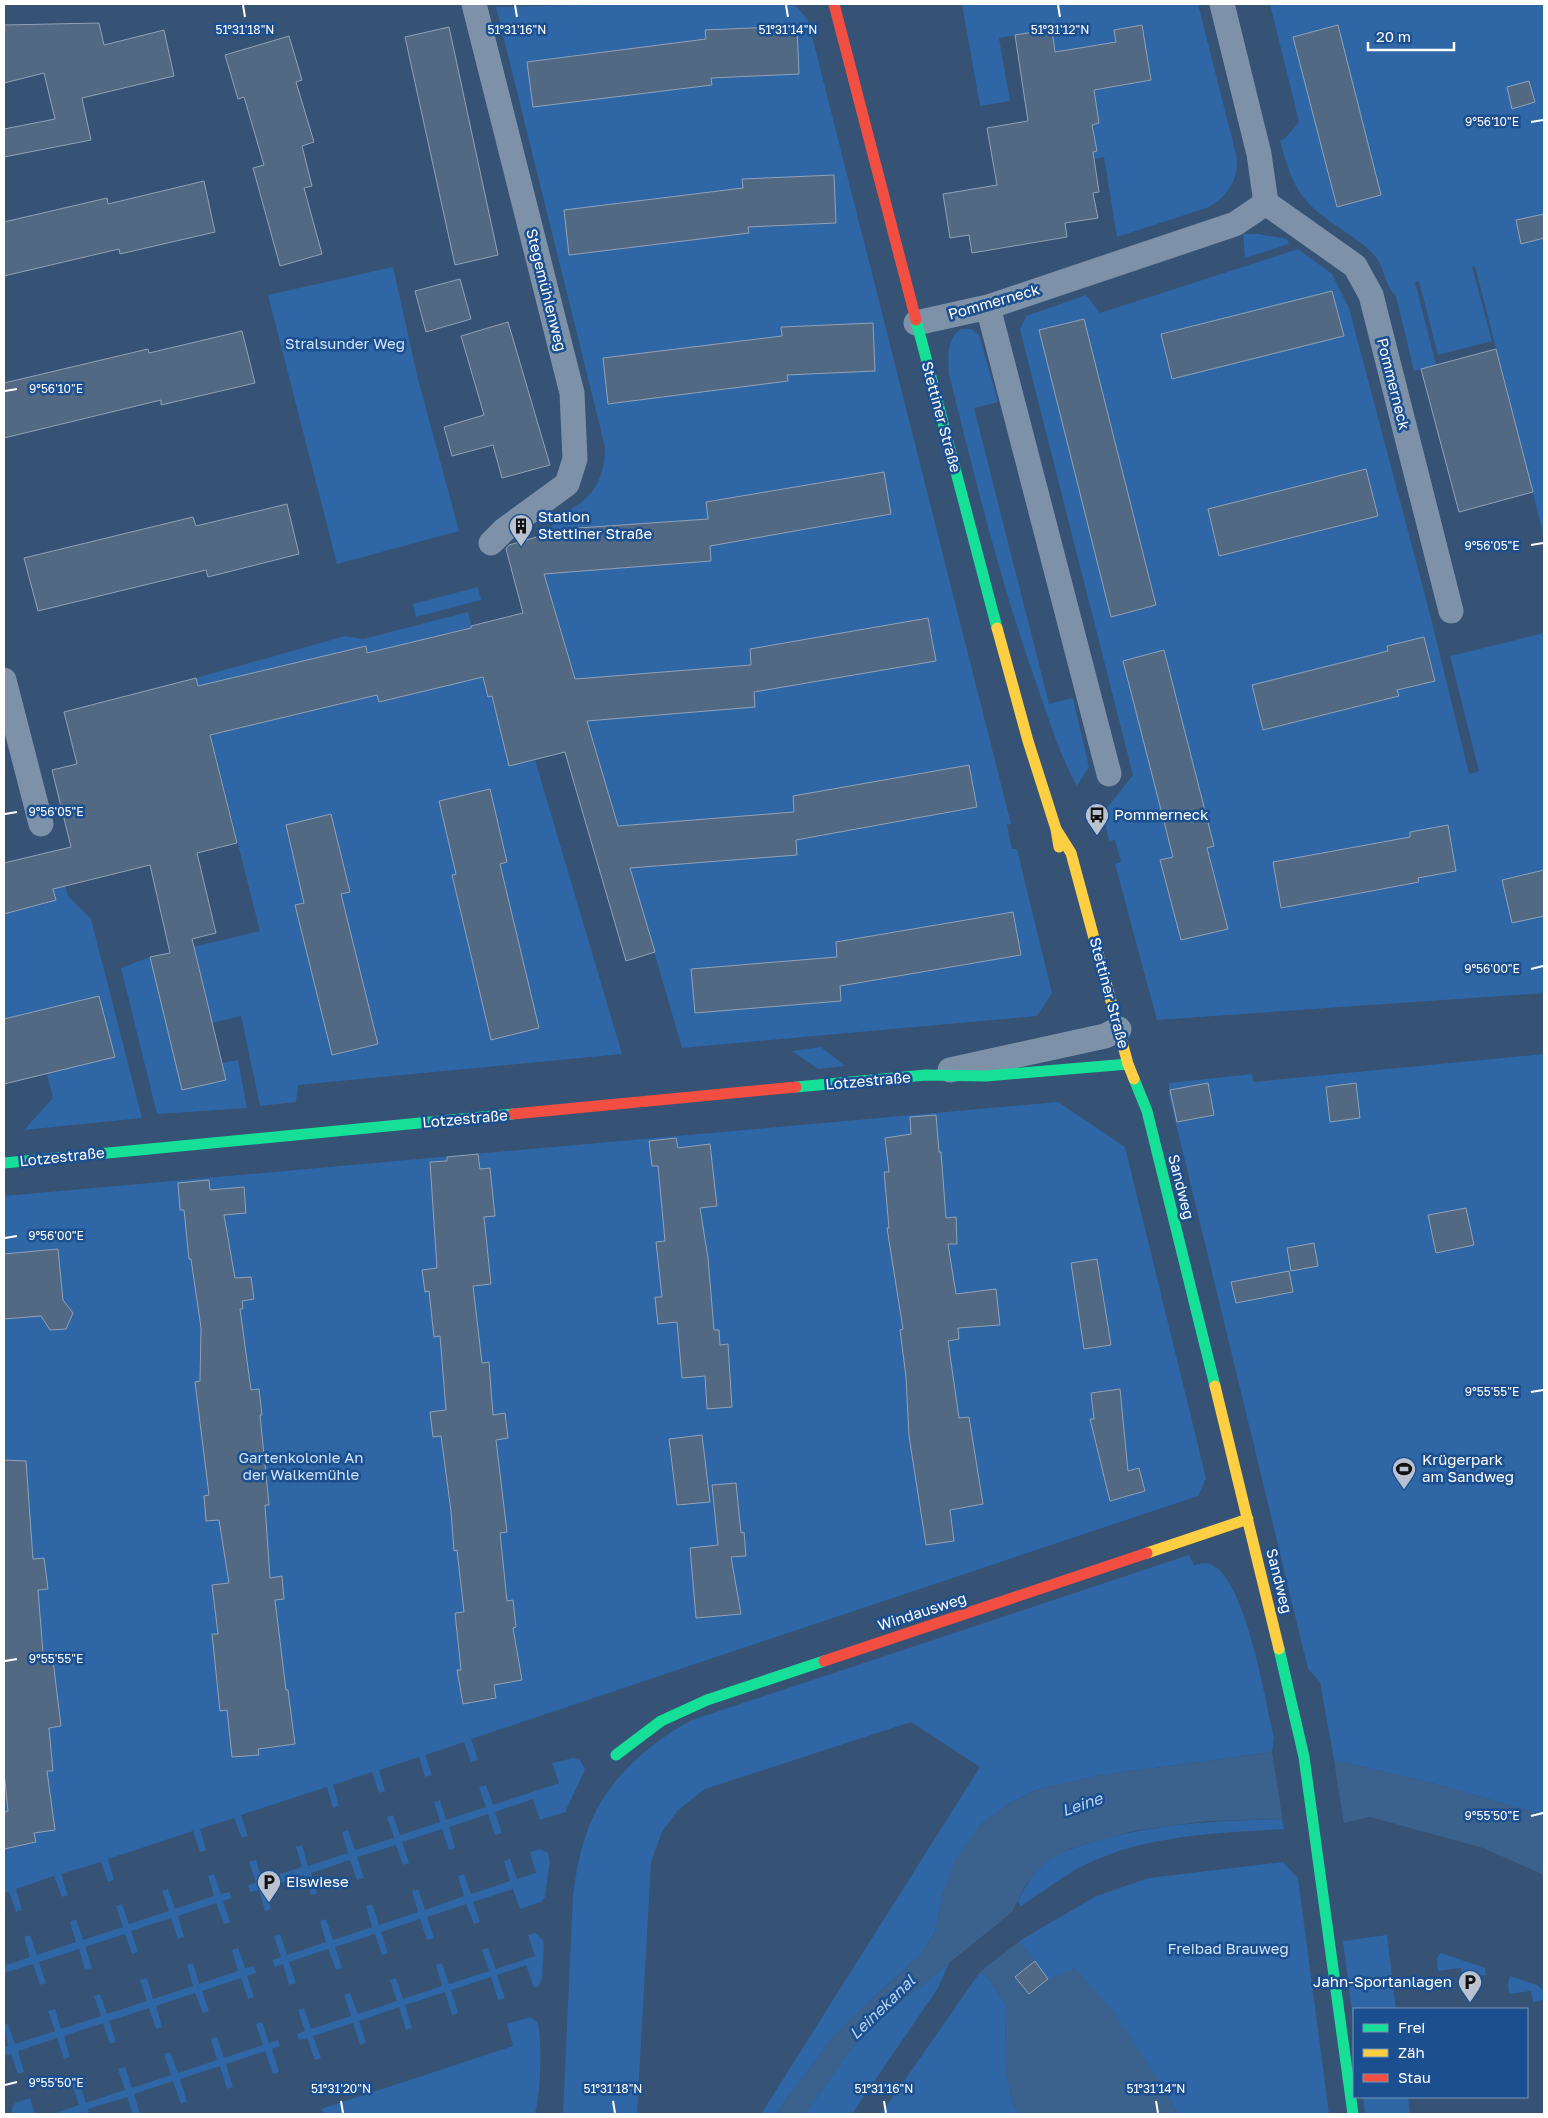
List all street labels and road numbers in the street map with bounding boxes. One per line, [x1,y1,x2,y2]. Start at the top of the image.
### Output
street label: Stegemühlenweg [523,227,571,353]
street label: Pommerneck [946,279,1042,323]
street label: Pommerneck [1374,336,1414,432]
street label: Stettiner Straße [918,359,966,475]
street label: Stettiner Straße [1086,935,1134,1051]
street label: Lotzestraße [825,1067,912,1093]
street label: Lotzestraße [422,1105,509,1131]
street label: Lotzestraße [18,1143,106,1169]
street label: Sandweg [1165,1152,1199,1221]
street label: Sandweg [1263,1546,1297,1615]
street label: Windausweg [875,1588,968,1634]

